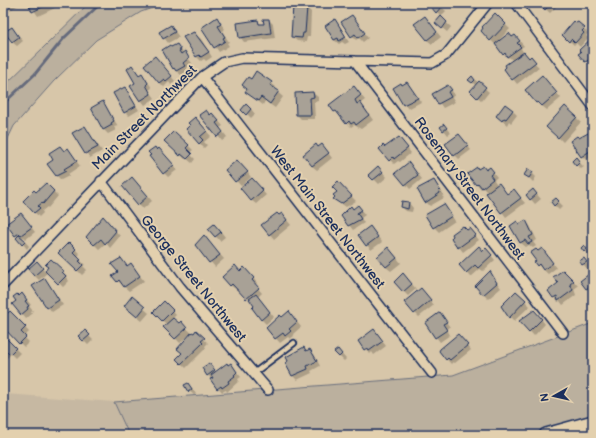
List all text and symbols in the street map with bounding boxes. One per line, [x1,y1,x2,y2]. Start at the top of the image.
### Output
street label: Main Street Northwest [88,61,201,173]
street label: Rosemary Street Northwest [410,114,529,263]
street label: West Main Street Northwest [267,142,389,293]
street label: George Street Northwest [137,212,250,346]
north arrow [534,376,574,416]
text: N [538,392,552,402]

